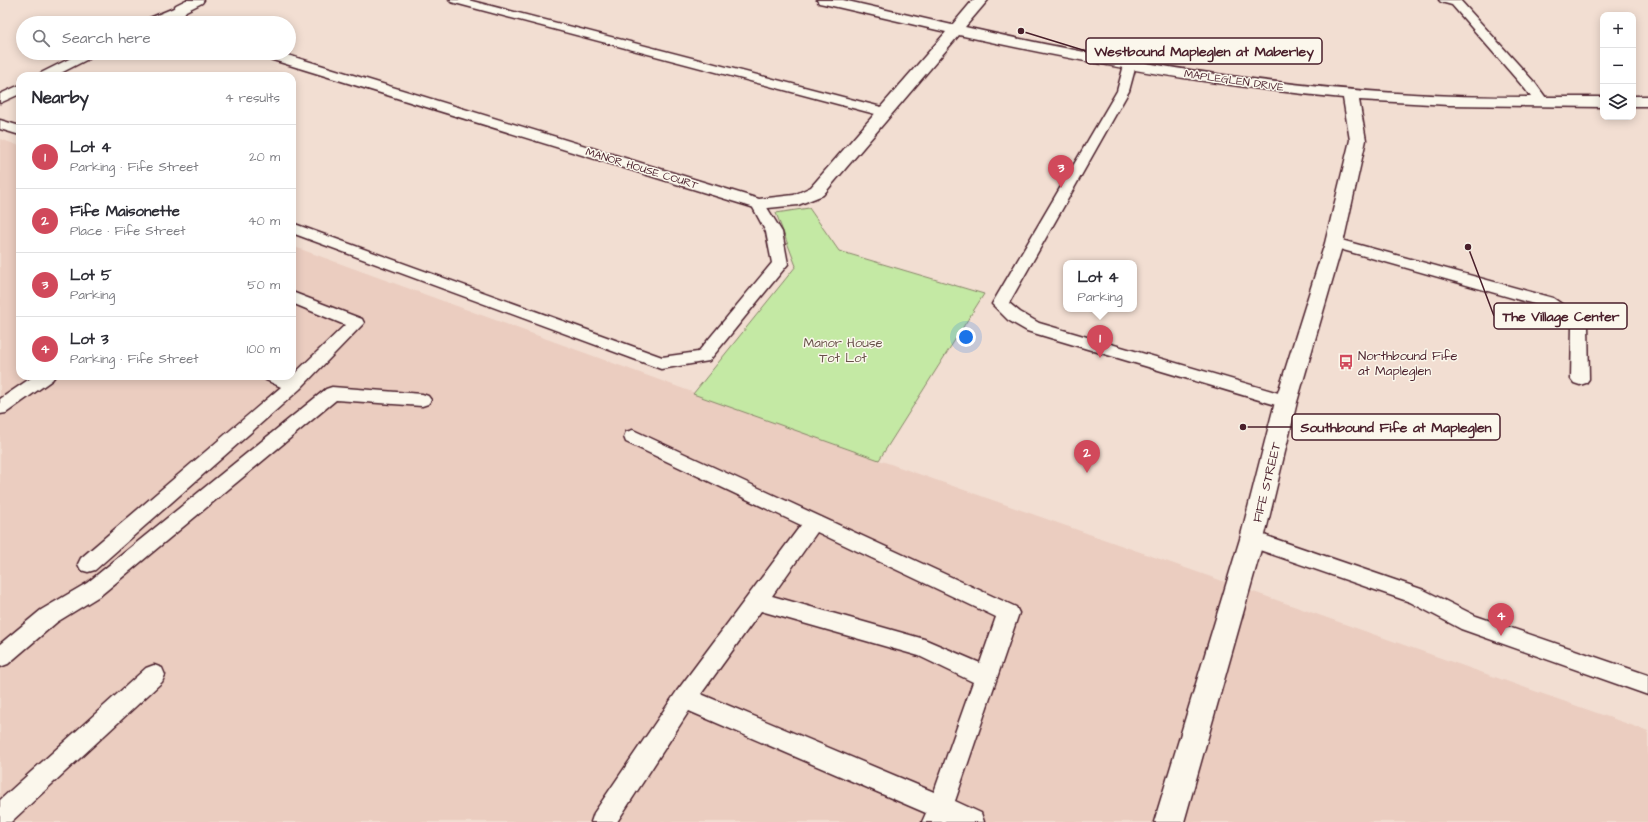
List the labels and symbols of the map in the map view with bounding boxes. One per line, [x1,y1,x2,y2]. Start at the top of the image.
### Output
callout: Westbound Mapleglen at Maberley [1086,38,1322,64]
text: Westbound Mapleglen at Maberley [1093,42,1314,63]
street label: MAPLEGLEN DRIVE [1183,66,1285,95]
street label: MANOR HOUSE COURT [584,144,700,193]
pin: 3 [1048,155,1074,188]
callout: The Village Center [1494,303,1627,329]
text: The Village Center [1501,307,1620,328]
pin: 1 [1087,325,1113,358]
your location [956,327,976,347]
park label: Manor House Tot Lot [804,334,882,367]
place label: Northbound Fife at Mapleglen [1358,347,1458,381]
bus stop icon: Northbound Fife at Mapleglen [1337,353,1355,371]
callout: Southbound Fife at Mapleglen [1292,414,1500,440]
text: Southbound Fife at Mapleglen [1299,418,1492,439]
street label: FIFE STREET [1248,439,1286,524]
pin: 2 [1074,440,1100,473]
pin: 4 [1488,603,1514,636]

